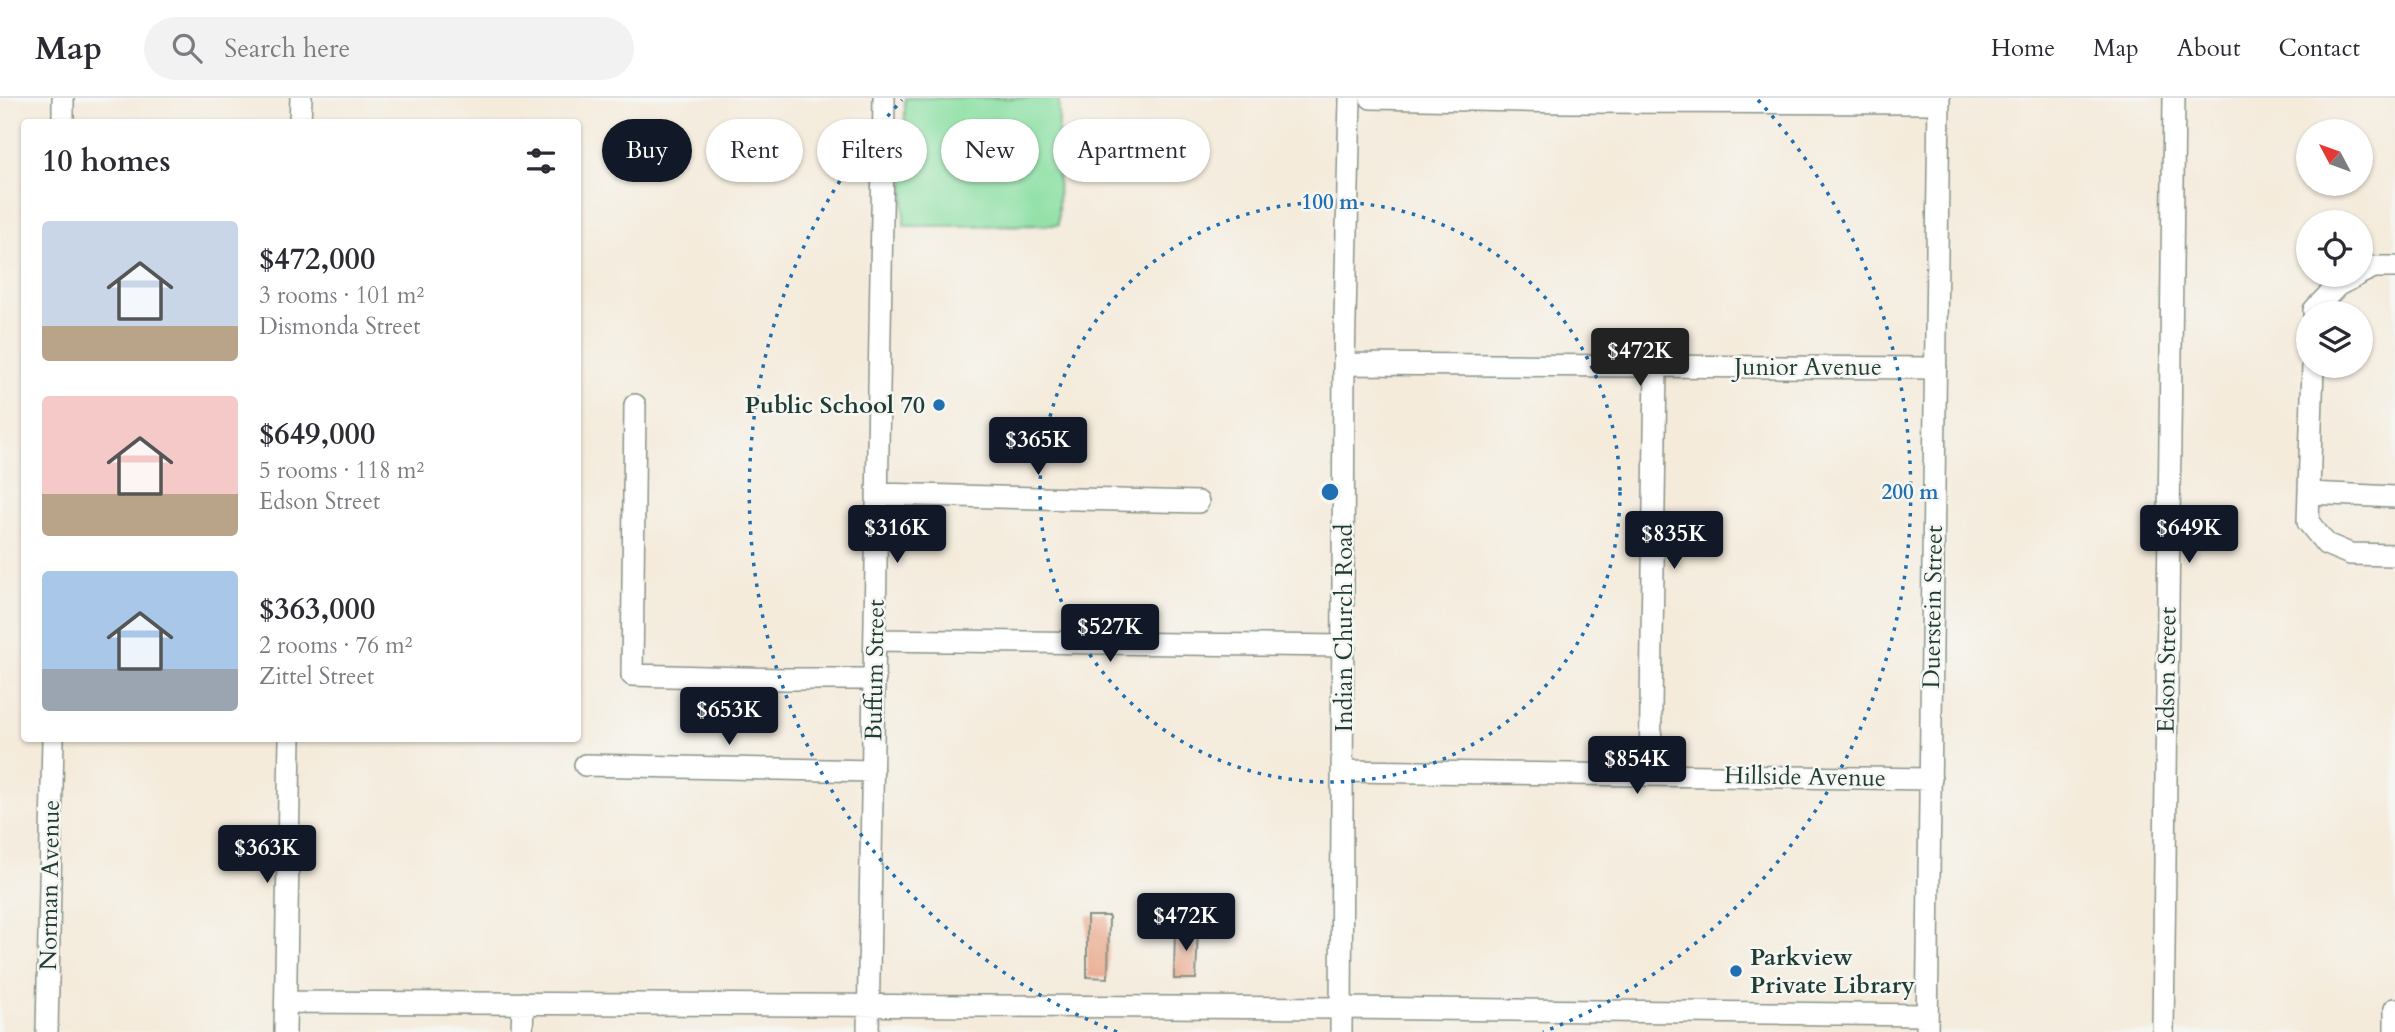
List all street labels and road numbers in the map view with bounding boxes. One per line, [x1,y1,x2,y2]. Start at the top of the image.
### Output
street label: Junior Avenue [1731,351,1882,384]
street label: Indian Church Road [1328,523,1361,732]
street label: Duerstein Street [1915,525,1951,689]
street label: Buffum Street [857,599,893,741]
street label: Edson Street [2149,606,2185,733]
street label: Hillside Avenue [1724,759,1886,795]
street label: Norman Avenue [32,799,68,971]

